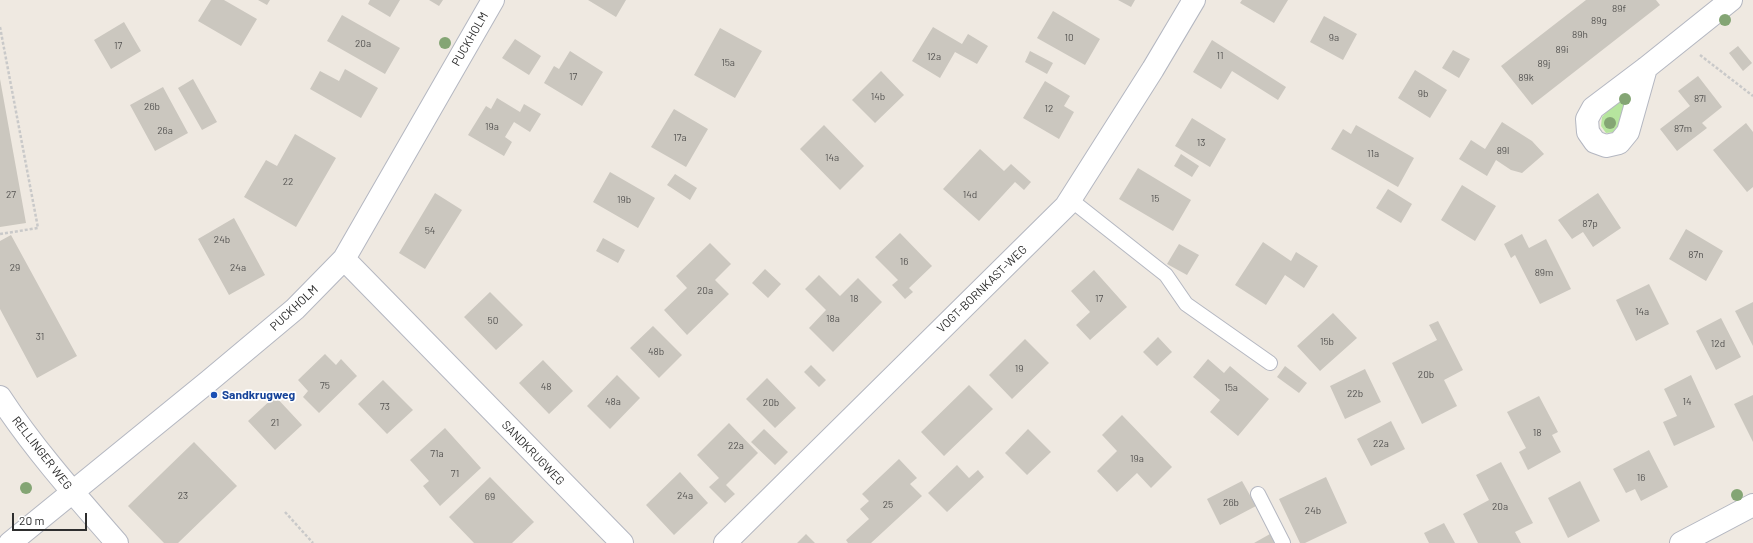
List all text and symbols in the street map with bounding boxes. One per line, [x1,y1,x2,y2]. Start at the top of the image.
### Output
house number: 89f [1612,3,1626,15]
street label: PUCKHOLM [449,9,491,69]
house number: 89g [1591,15,1607,27]
house number: 89h [1572,29,1588,41]
house number: 10 [1064,32,1074,44]
house number: 9a [1329,32,1339,44]
house number: 20a [355,38,371,50]
house number: 17 [114,40,122,52]
house number: 89i [1556,44,1568,56]
house number: 11 [1216,50,1224,62]
house number: 12a [927,51,941,63]
house number: 15a [721,57,735,69]
house number: 89j [1538,58,1550,70]
house number: 17 [569,71,577,83]
house number: 89k [1518,72,1534,84]
house number: 9b [1418,88,1428,100]
house number: 14b [871,91,885,103]
house number: 87l [1694,93,1706,105]
house number: 26b [144,101,160,113]
house number: 12 [1045,103,1053,115]
house number: 19a [485,121,499,133]
house number: 87m [1674,123,1692,135]
house number: 26a [157,125,173,137]
house number: 17a [673,132,687,144]
house number: 13 [1197,137,1205,149]
house number: 89l [1497,145,1509,157]
house number: 11a [1367,148,1379,160]
house number: 14a [825,152,839,164]
house number: 22 [283,176,293,188]
house number: 27 [6,189,16,201]
house number: 14d [963,189,977,201]
house number: 15 [1151,193,1159,205]
house number: 19b [617,194,631,206]
house number: 87p [1582,218,1598,230]
house number: 54 [425,225,435,237]
house number: 24b [214,234,230,246]
street label: VOGT-BORNKAST-WEG [934,242,1030,336]
house number: 87n [1688,249,1704,261]
house number: 16 [900,256,908,268]
house number: 29 [10,262,20,274]
house number: 24a [230,262,246,274]
house number: 89m [1535,267,1553,279]
street label: PUCKHOLM [267,282,321,334]
house number: 20a [697,285,713,297]
house number: 18 [850,293,858,305]
house number: 17 [1095,293,1103,305]
house number: 14a [1635,306,1649,318]
house number: 18a [826,313,840,325]
house number: 50 [488,315,498,327]
house number: 31 [36,331,44,343]
house number: 15b [1320,336,1334,348]
house number: 12d [1711,338,1725,350]
house number: 48b [648,346,664,358]
house number: 19 [1015,363,1023,375]
house number: 20b [1418,369,1434,381]
house number: 75 [320,380,330,392]
house number: 48 [541,381,551,393]
house number: 15a [1224,382,1238,394]
place label: Sandkrugweg [222,388,295,402]
house number: 22b [1347,388,1363,400]
marker: Sandkrugweg [209,390,219,400]
house number: 48a [605,396,621,408]
house number: 14 [1682,396,1692,408]
house number: 20b [763,397,779,409]
house number: 73 [380,401,390,413]
street label: RELLINGER WEG [9,414,75,492]
house number: 21 [271,417,279,429]
street label: SANDKRUGWEG [499,418,567,488]
house number: 18 [1533,427,1541,439]
house number: 22a [1373,438,1389,450]
house number: 22a [728,440,744,452]
house number: 71a [430,448,444,460]
house number: 19a [1130,453,1144,465]
house number: 71 [451,468,459,480]
house number: 16 [1637,472,1645,484]
house number: 23 [178,490,188,502]
house number: 24a [677,490,693,502]
house number: 69 [485,491,495,503]
house number: 26b [1223,497,1239,509]
house number: 25 [883,499,893,511]
house number: 20a [1492,501,1508,513]
scale bar [14,505,89,531]
house number: 24b [1305,505,1321,517]
text: 20 m [19,513,45,527]

